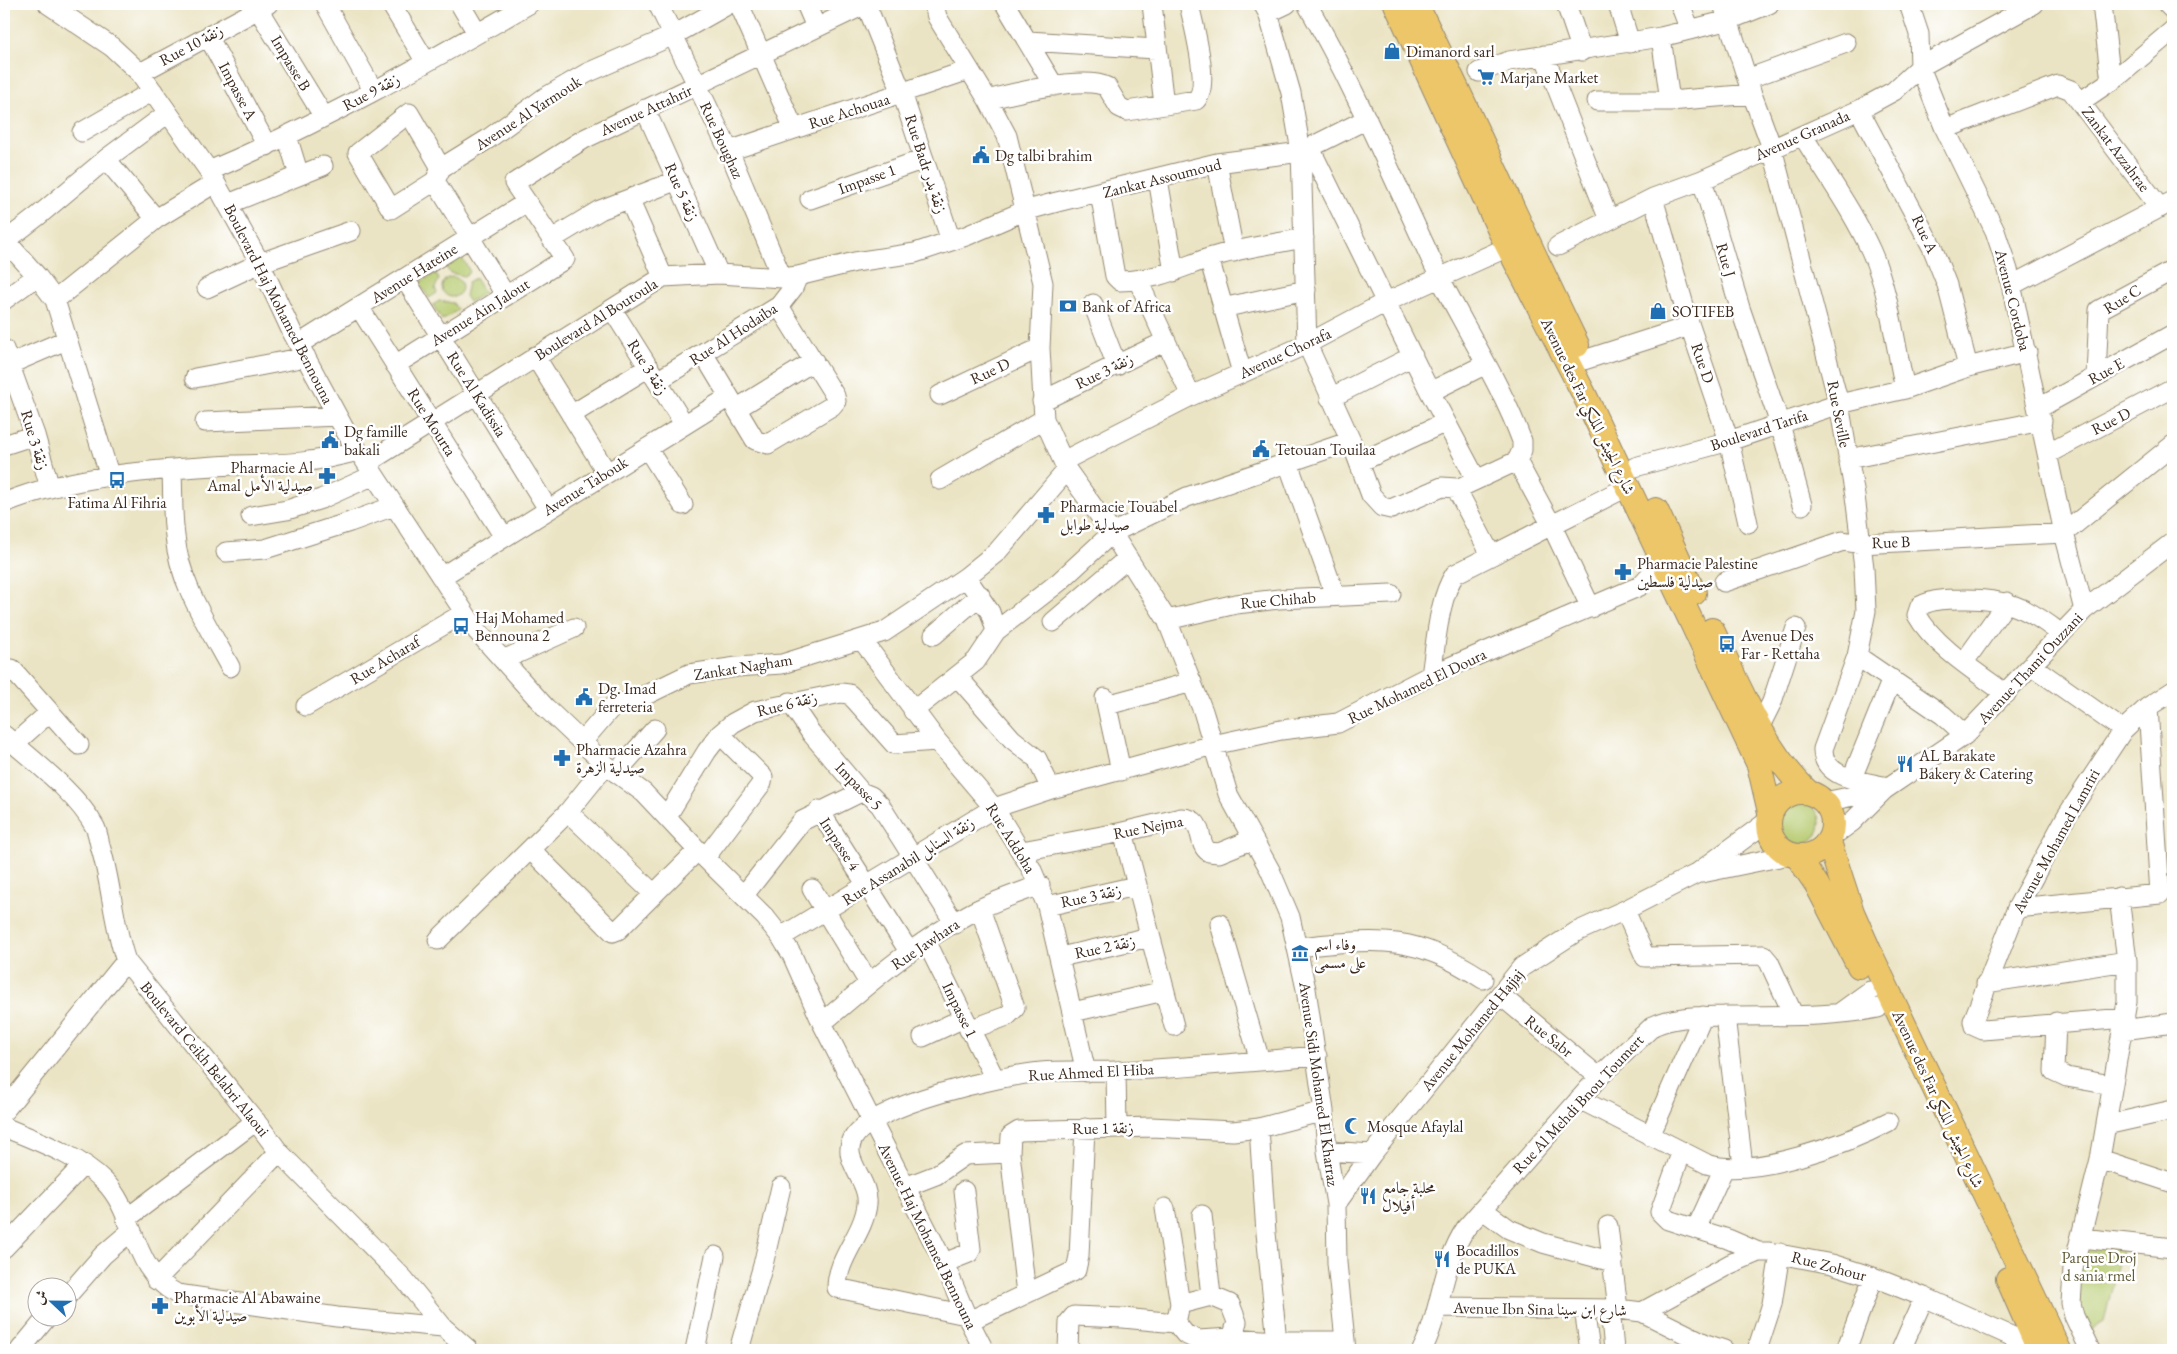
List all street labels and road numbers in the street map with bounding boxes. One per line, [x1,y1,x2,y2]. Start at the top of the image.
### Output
street label: Rue 10 زنقة [155,19,227,71]
street label: Impasse B [266,31,316,95]
street label: Impasse A [214,58,263,125]
street label: Rue 9 زنقة [339,68,403,116]
street label: Avenue Al Yarmouk [470,70,586,156]
street label: Avenue Attahrir [596,79,696,141]
street label: Rue Achouaa [806,88,893,134]
street label: Rue Boughaz [695,98,749,182]
street label: Zankat Azzahrae [2077,102,2155,196]
street label: Avenue Granada [1750,104,1853,166]
street label: Rue Badr زنقة بدر [900,112,952,216]
street label: Zankat Assoumoud [1101,153,1224,203]
street label: Impasse 1 [835,159,899,199]
street label: Rue 5 زنقة [660,160,704,224]
street label: Boulevard Haj Mohamed Bennouna [219,201,339,408]
street label: Rue A [1907,211,1943,258]
street label: Avenue Hateine [366,238,461,308]
street label: Rue J [1711,240,1741,280]
street label: Avenue Cordoba [1990,246,2036,354]
street label: Boulevard Al Boutoula [531,272,662,365]
street label: Avenue Ain Jalout [426,273,533,351]
street label: Rue C [2099,279,2145,319]
street label: Rue Al Hodaiba [685,297,782,370]
street label: Avenue des Far شارع الجيش الملكي [1531,313,1640,500]
street label: Avenue Chorafa [1235,322,1335,384]
street label: Rue 3 زنقة [623,335,673,399]
street label: Rue D [1686,340,1720,386]
street label: Rue Al Kadissia [442,347,512,441]
street label: Rue 3 زنقة [1072,348,1136,394]
street label: Rue D [967,353,1013,389]
street label: Rue E [2084,353,2128,389]
street label: Rue Seville [1822,379,1856,449]
street label: Rue Mourta [403,384,461,461]
street label: Rue D [2088,402,2134,440]
street label: Boulevard Tarifa [1708,404,1811,456]
street label: Rue 3 زنقة [16,407,54,473]
street label: Avenue Tabouk [538,451,632,521]
street label: Rue B [1871,531,1911,553]
street label: Rue Chihab [1239,586,1317,614]
street label: Avenue Thami Ouzzani [1972,608,2087,729]
street label: Rue Acharaf [346,630,426,689]
street label: Rue Mohamed El Doura [1344,643,1490,729]
street label: Zankat Nagham [692,649,794,685]
street label: Rue 6 زنقة [755,686,819,722]
street label: Impasse 5 [831,757,887,815]
street label: Avenue Mohamed Lamriri [2007,765,2105,918]
street label: Rue Addoha [981,799,1041,878]
street label: Rue Nejma [1111,810,1185,844]
street label: Rue Assanabil زنقة السنابل [838,812,979,911]
street label: Impasse 4 [815,813,865,875]
street label: Rue 3 زنقة [1059,879,1123,913]
street label: Rue Jawhara [887,913,964,975]
street label: Rue 2 زنقة [1073,930,1137,964]
street label: Avenue Mohamed Hajjaj [1416,964,1528,1096]
street label: Boulevard Ceikh Belabri Alaoui [136,977,274,1141]
street label: Impasse 1 [937,979,983,1041]
street label: Avenue Sidi Mohamed El Kharraz [1294,979,1344,1188]
street label: Avenue des Far شارع الجيش الملكي [1883,1006,1989,1193]
street label: Rue Sabr [1520,1010,1578,1062]
street label: Rue Al Mehdi Bnou Toumert [1508,1030,1648,1178]
street label: Rue Ahmed El Hiba [1028,1058,1155,1086]
street label: Rue 1 زنقة [1072,1117,1134,1139]
street label: Avenue Haj Mohamed Bennouna [873,1138,983,1333]
street label: Rue Zohour [1789,1246,1869,1286]
street label: Avenue Ibn Sina شارع ابن سينا [1452,1297,1627,1324]

